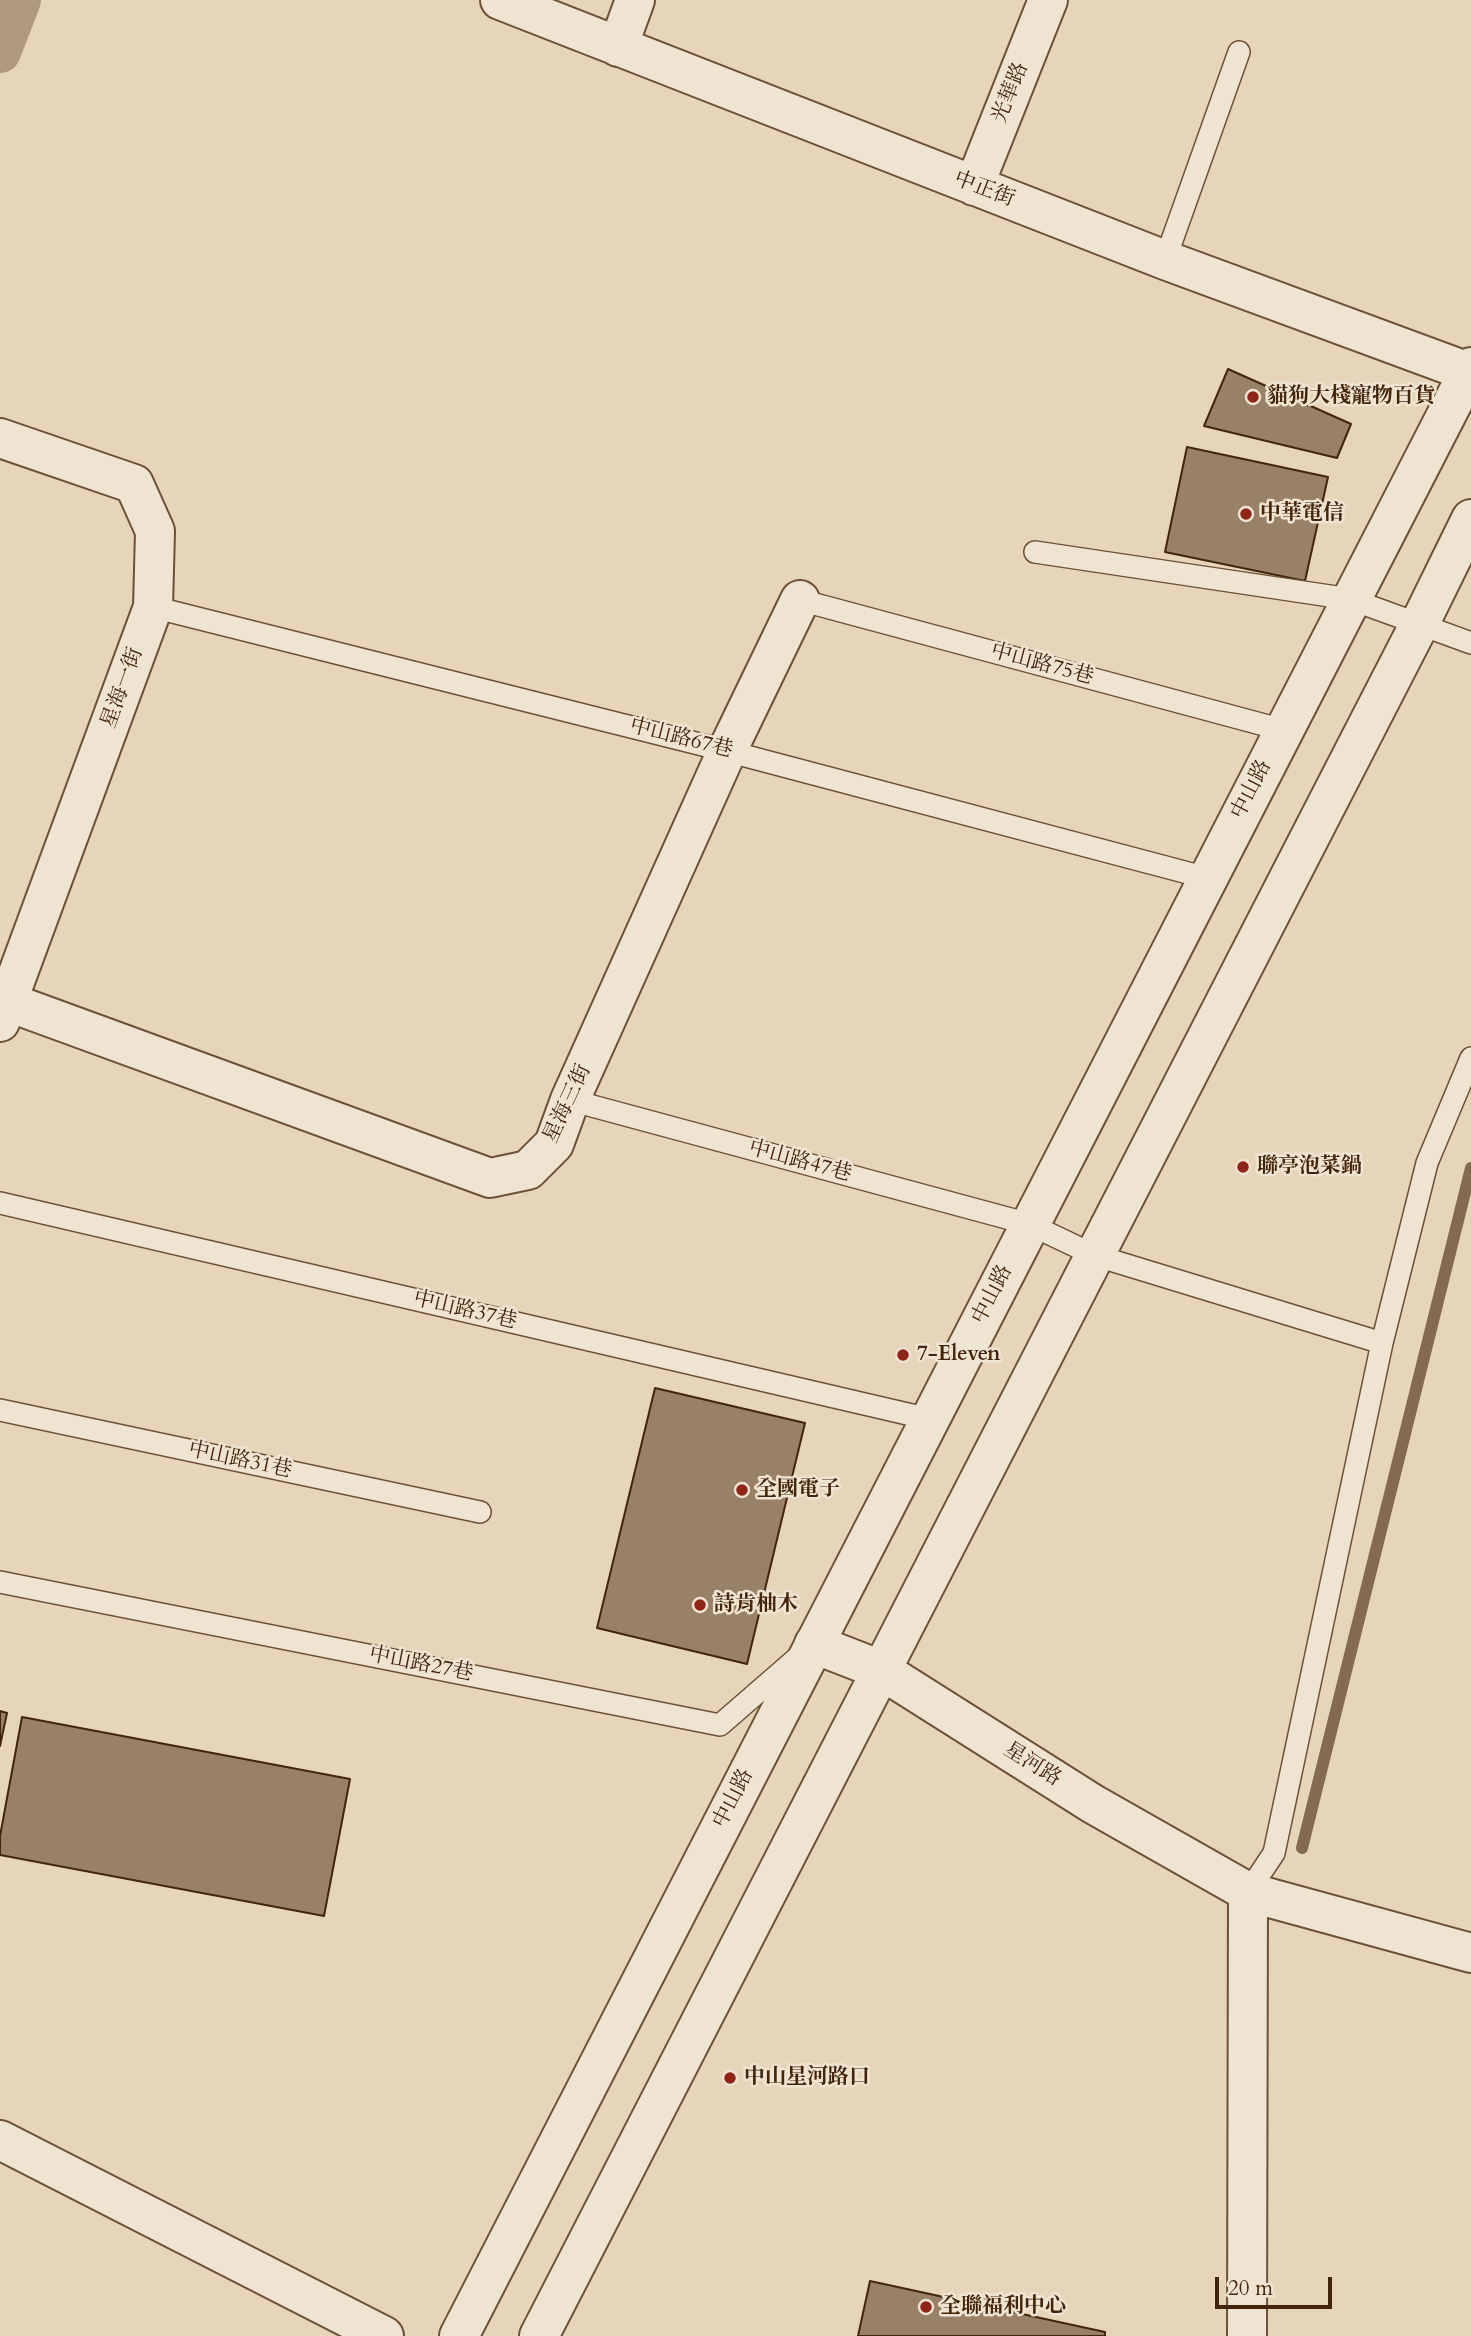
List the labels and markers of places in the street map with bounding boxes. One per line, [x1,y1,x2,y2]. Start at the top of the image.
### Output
place label: 貓狗大棧寵物百貨 [1267,384,1435,410]
marker: 貓狗大棧寵物百貨 [1245,389,1261,405]
place label: 中華電信 [1260,501,1344,527]
marker: 中華電信 [1238,506,1254,522]
place label: 聯亭泡菜鍋 [1257,1154,1362,1180]
marker: 聯亭泡菜鍋 [1235,1159,1251,1175]
place label: 7-Eleven [917,1342,1001,1368]
marker: 7-Eleven [895,1347,911,1363]
place label: 全國電子 [756,1477,840,1503]
marker: 全國電子 [734,1482,750,1498]
place label: 詩肯柚木 [714,1592,798,1618]
marker: 詩肯柚木 [692,1597,708,1613]
place label: 中山星河路口 [744,2065,870,2091]
marker: 中山星河路口 [722,2070,738,2086]
place label: 全聯福利中心 [940,2294,1066,2320]
marker: 全聯福利中心 [918,2299,934,2315]

